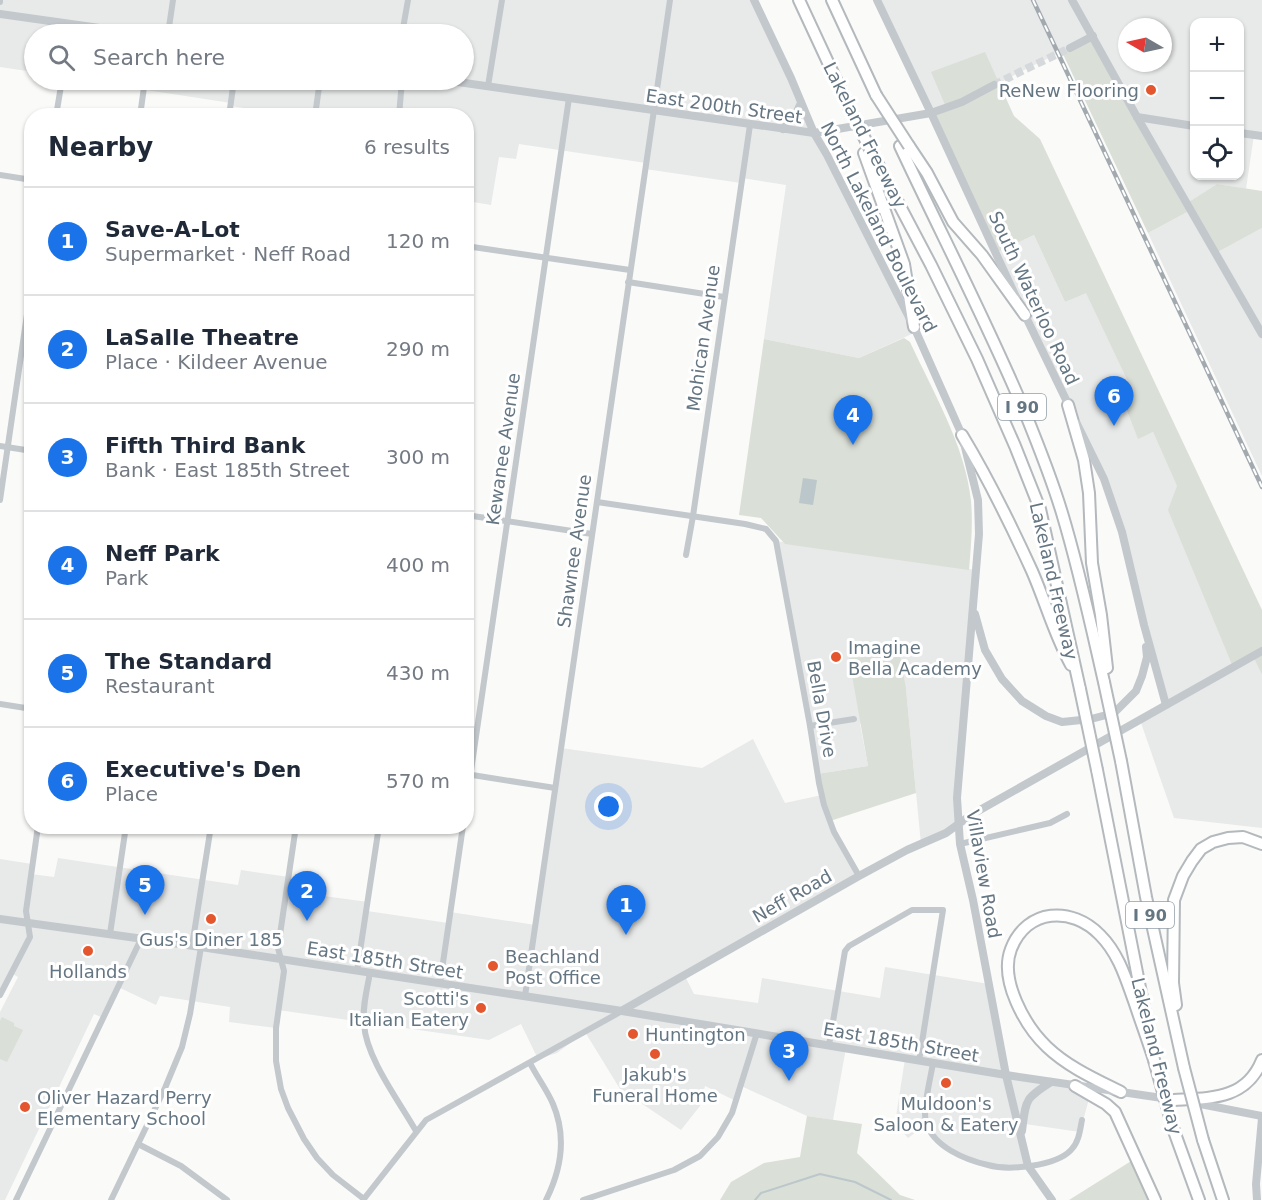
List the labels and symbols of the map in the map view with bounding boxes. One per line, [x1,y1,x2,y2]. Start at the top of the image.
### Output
north arrow [1118,18,1172,72]
street label: Lakeland Freeway [819,58,911,212]
place label: ReNew Flooring [999,80,1139,101]
marker: ReNew Flooring [1144,83,1158,97]
street label: East 200th Street [644,85,804,127]
street label: North Lakeland Boulevard [817,118,941,336]
street label: South Waterloo Road [985,208,1083,388]
street label: Mohican Avenue [682,263,724,413]
street label: Kewanee Avenue [482,371,524,527]
pin: 6 [1094,376,1134,426]
road number: I 90 [998,394,1046,420]
pin: 4 [834,396,872,445]
street label: Shawnee Avenue [553,473,595,629]
street label: Lakeland Freeway [1026,500,1082,662]
place label: Imagine Bella Academy [848,637,982,679]
marker: Imagine Bella Academy [829,650,843,664]
street label: Bella Drive [803,659,841,759]
your location [594,792,623,821]
street label: Villaview Road [962,808,1006,940]
street label: Neff Road [749,865,835,927]
pin: 5 [126,866,164,915]
pin: 2 [288,872,326,921]
pin: 1 [606,886,646,935]
road number: I 90 [1126,902,1174,928]
marker: Gus's Diner 185 [204,912,218,926]
place label: Gus's Diner 185 [139,929,283,950]
street label: East 185th Street [305,937,465,983]
marker: Hollands [81,944,95,958]
place label: Beachland Post Office [505,946,601,988]
marker: Beachland Post Office [486,959,500,973]
place label: Hollands [49,961,127,982]
street label: Lakeland Freeway [1127,975,1187,1137]
place label: Scotti's Italian Eatery [349,988,469,1030]
marker: Scotti's Italian Eatery [474,1001,488,1015]
street label: East 185th Street [821,1018,981,1066]
place label: Huntington [645,1024,746,1045]
marker: Huntington [626,1027,640,1041]
pin: 3 [770,1032,808,1081]
marker: Jakub's Funeral Home [648,1047,662,1061]
place label: Jakub's Funeral Home [592,1064,718,1106]
marker: Muldoon's Saloon & Eatery [939,1076,953,1090]
place label: Oliver Hazard Perry Elementary School [37,1087,212,1129]
place label: Muldoon's Saloon & Eatery [874,1093,1019,1135]
marker: Oliver Hazard Perry Elementary School [18,1100,32,1114]

